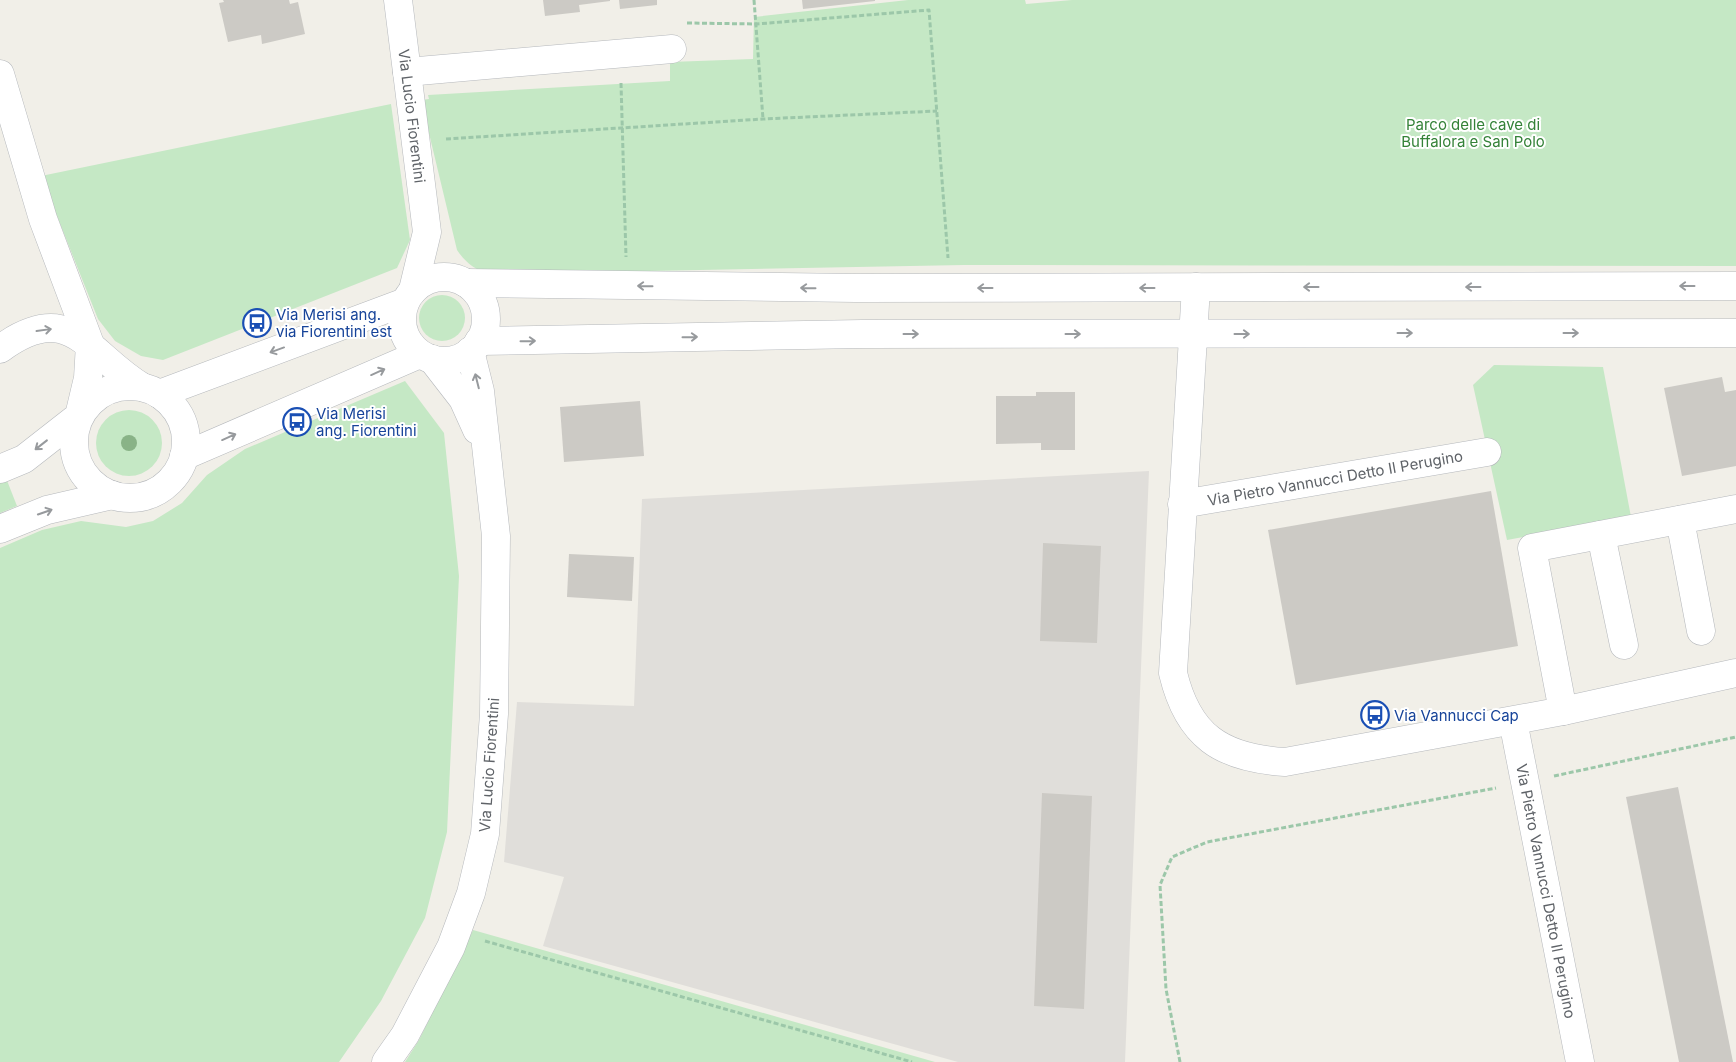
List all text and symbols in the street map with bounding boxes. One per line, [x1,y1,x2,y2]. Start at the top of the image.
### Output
street label: Via Lucio Fiorentini [394,48,430,184]
park label: Parco delle cave di Buffalora e San Polo [1401,115,1545,151]
one-way arrow [637,281,653,290]
one-way arrow [1680,281,1696,291]
one-way arrow [1303,282,1319,292]
one-way arrow [1465,282,1482,292]
one-way arrow [800,283,816,293]
one-way arrow [977,283,994,293]
one-way arrow [1140,283,1156,293]
place label: Via Merisi ang. via Fiorentini est [276,305,392,341]
bus stop icon: Via Merisi ang. via Fiorentini est [242,308,272,338]
one-way arrow [35,324,51,334]
one-way arrow [1396,328,1412,338]
one-way arrow [1562,328,1579,338]
one-way arrow [902,329,918,339]
one-way arrow [1064,329,1081,339]
one-way arrow [1234,329,1250,339]
one-way arrow [682,333,698,342]
one-way arrow [519,336,535,346]
one-way arrow [270,346,285,355]
one-way arrow [370,366,385,376]
one-way arrow [472,374,481,390]
place label: Via Merisi ang. Fiorentini [316,404,417,440]
bus stop icon: Via Merisi ang. Fiorentini [282,407,312,437]
one-way arrow [221,431,236,441]
one-way arrow [35,440,48,451]
street label: Via Pietro Vannucci Detto Il Perugino [1206,446,1464,510]
one-way arrow [37,506,53,516]
street label: Via Lucio Fiorentini [475,697,503,833]
bus stop icon: Via Vannucci Cap [1360,700,1390,730]
place label: Via Vannucci Cap [1394,706,1519,725]
street label: Via Pietro Vannucci Detto Il Perugino [1512,762,1580,1020]

